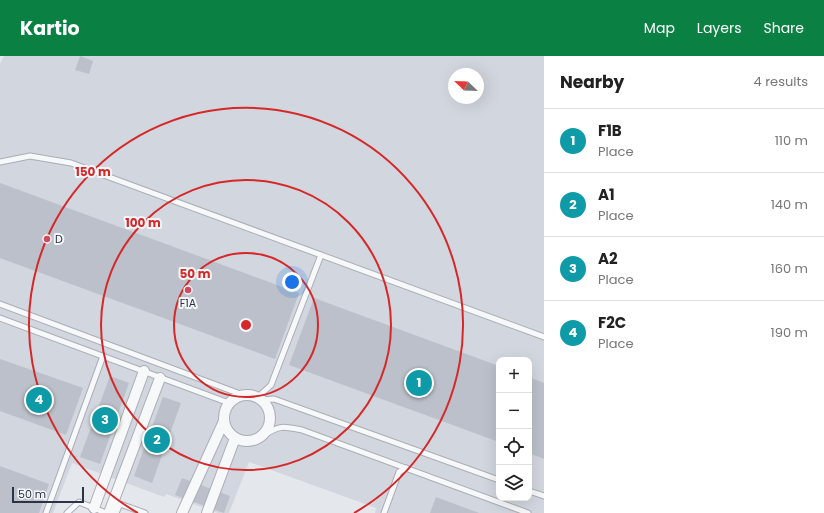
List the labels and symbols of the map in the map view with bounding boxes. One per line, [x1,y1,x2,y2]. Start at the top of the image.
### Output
north arrow [448,68,484,104]
text: 150 m [75,163,111,180]
text: 100 m [125,214,161,231]
place label: D [55,231,63,247]
marker: D [42,234,52,244]
text: 50 m [180,265,211,282]
your location [282,272,302,292]
marker: F1A [183,285,193,295]
place label: F1A [180,295,197,311]
centre of rings [239,318,253,332]
pin: 1 [406,368,432,398]
pin: 4 [26,385,52,415]
pin: 3 [92,405,118,435]
pin: 2 [144,425,170,455]
scale bar [12,485,84,504]

